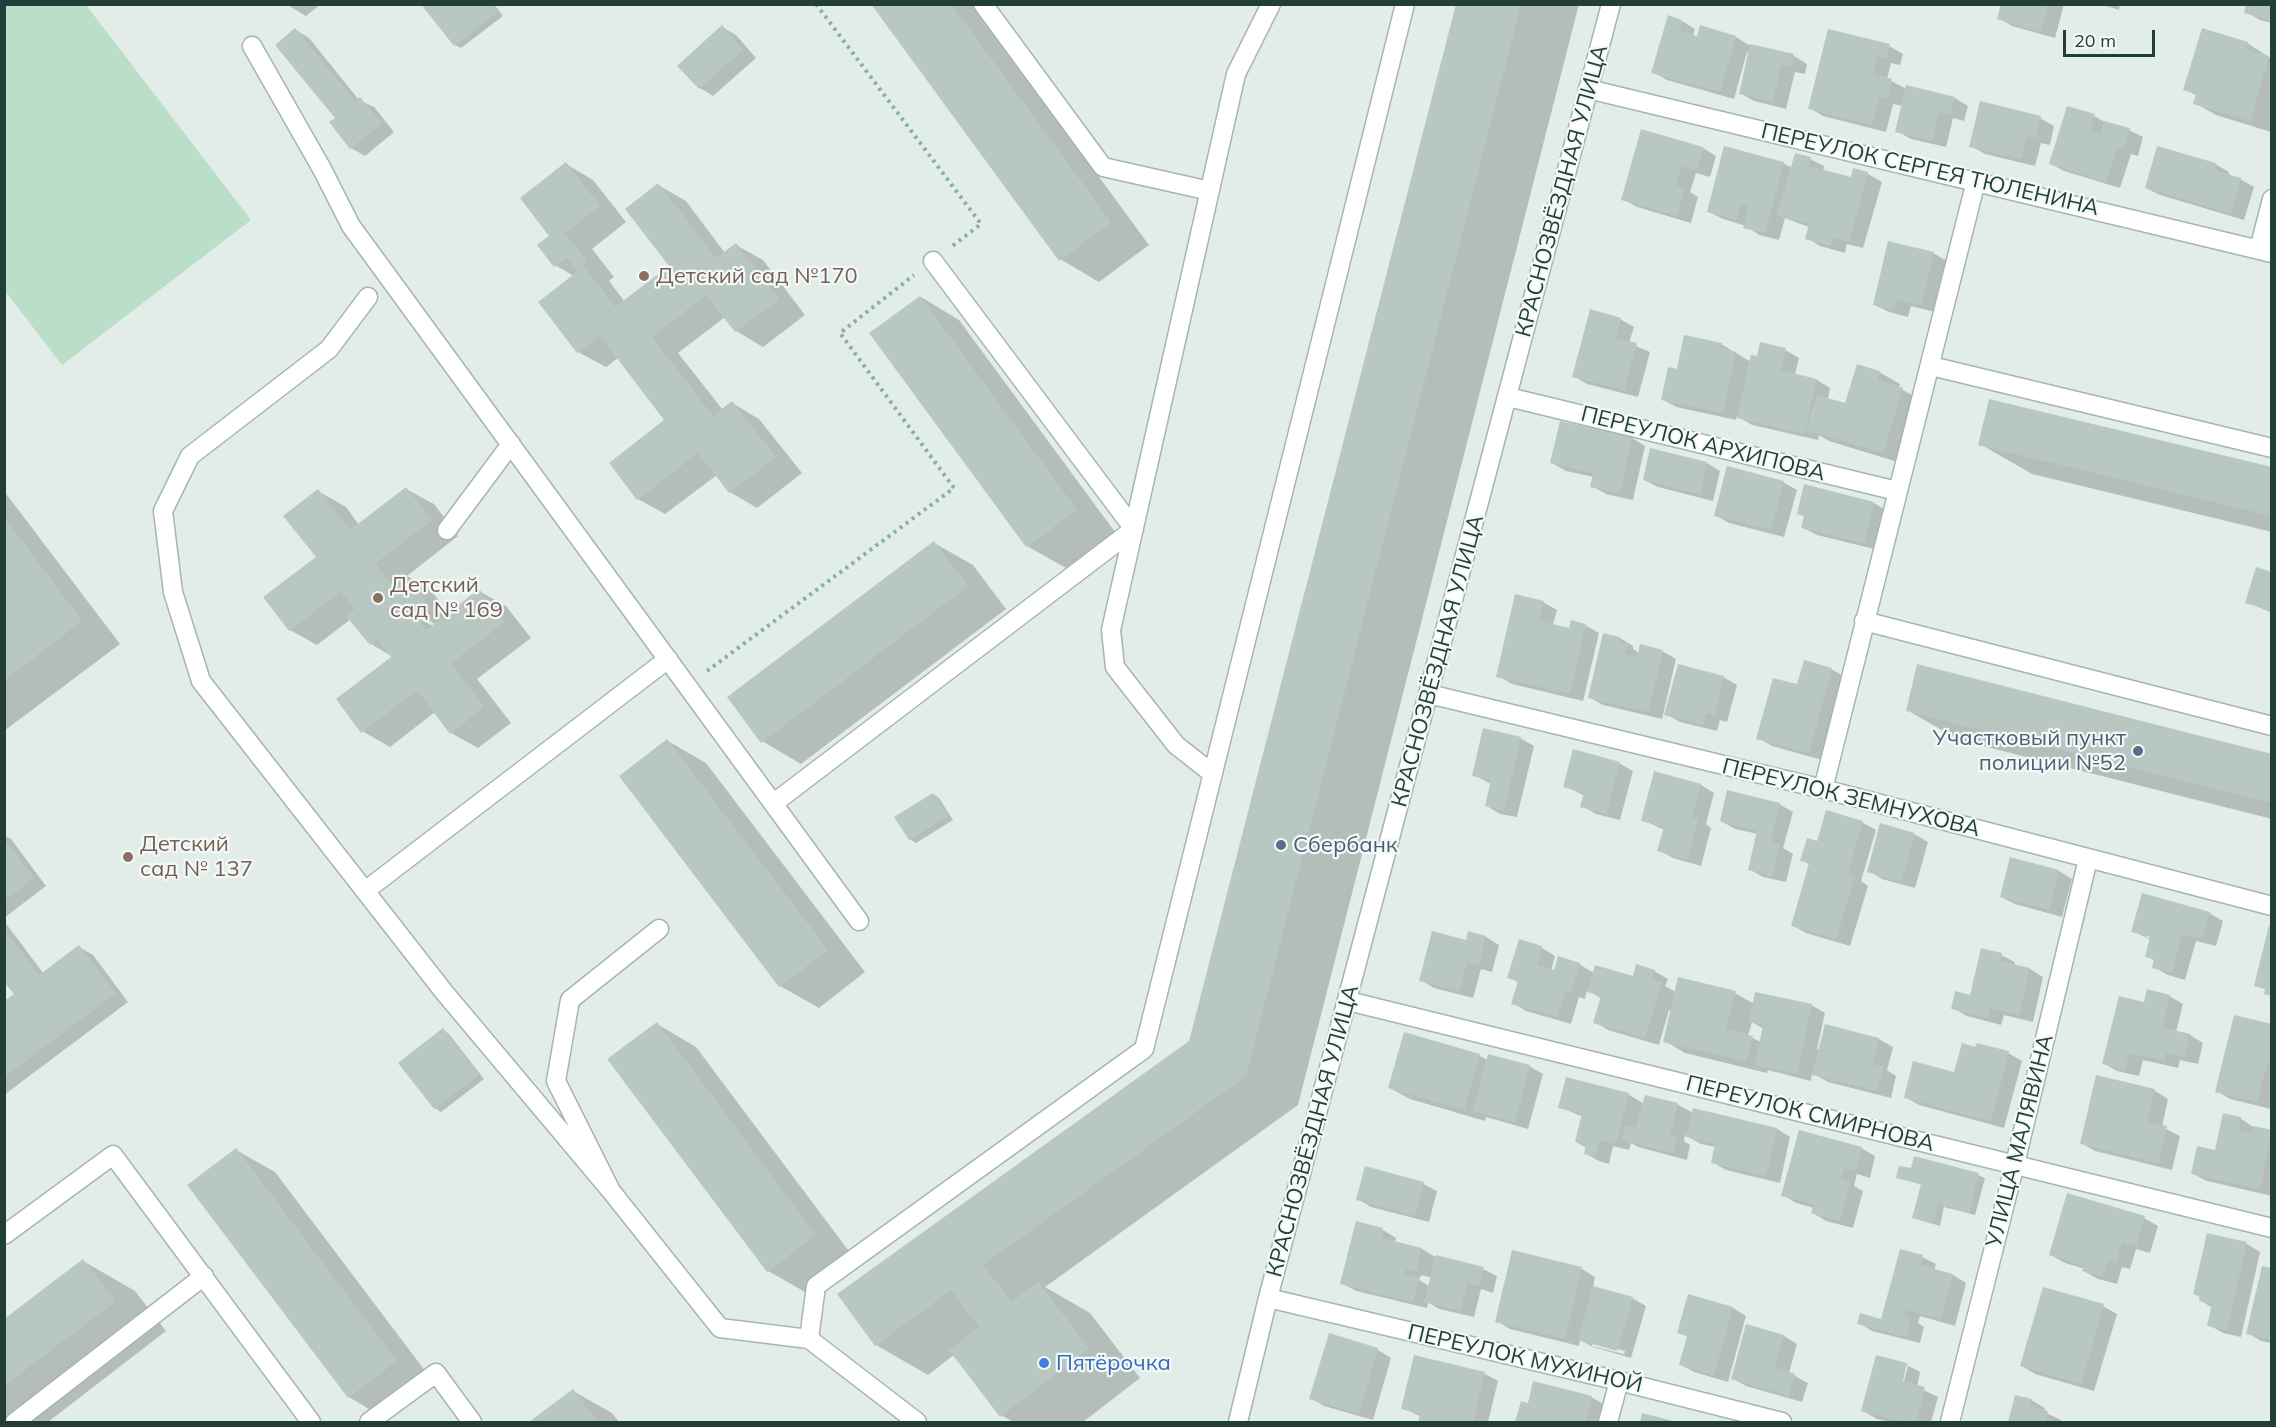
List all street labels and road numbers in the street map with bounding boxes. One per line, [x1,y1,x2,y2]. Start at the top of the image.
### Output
street label: КРАСНОЗВЁЗДНАЯ УЛИЦА [1510,42,1614,340]
street label: ПЕРЕУЛОК СЕРГЕЯ ТЮЛЕНИНА [1758,118,2102,222]
street label: ПЕРЕУЛОК АРХИПОВА [1578,401,1828,487]
street label: КРАСНОЗВЁЗДНАЯ УЛИЦА [1386,512,1490,810]
street label: ПЕРЕУЛОК ЗЕМНУХОВА [1719,753,1983,843]
street label: КРАСНОЗВЁЗДНАЯ УЛИЦА [1261,982,1365,1280]
street label: УЛИЦА МАЛЯВИНА [1981,1032,2059,1250]
street label: ПЕРЕУЛОК СМИРНОВА [1683,1070,1937,1158]
street label: ПЕРЕУЛОК МУХИНОЙ [1405,1319,1645,1399]

